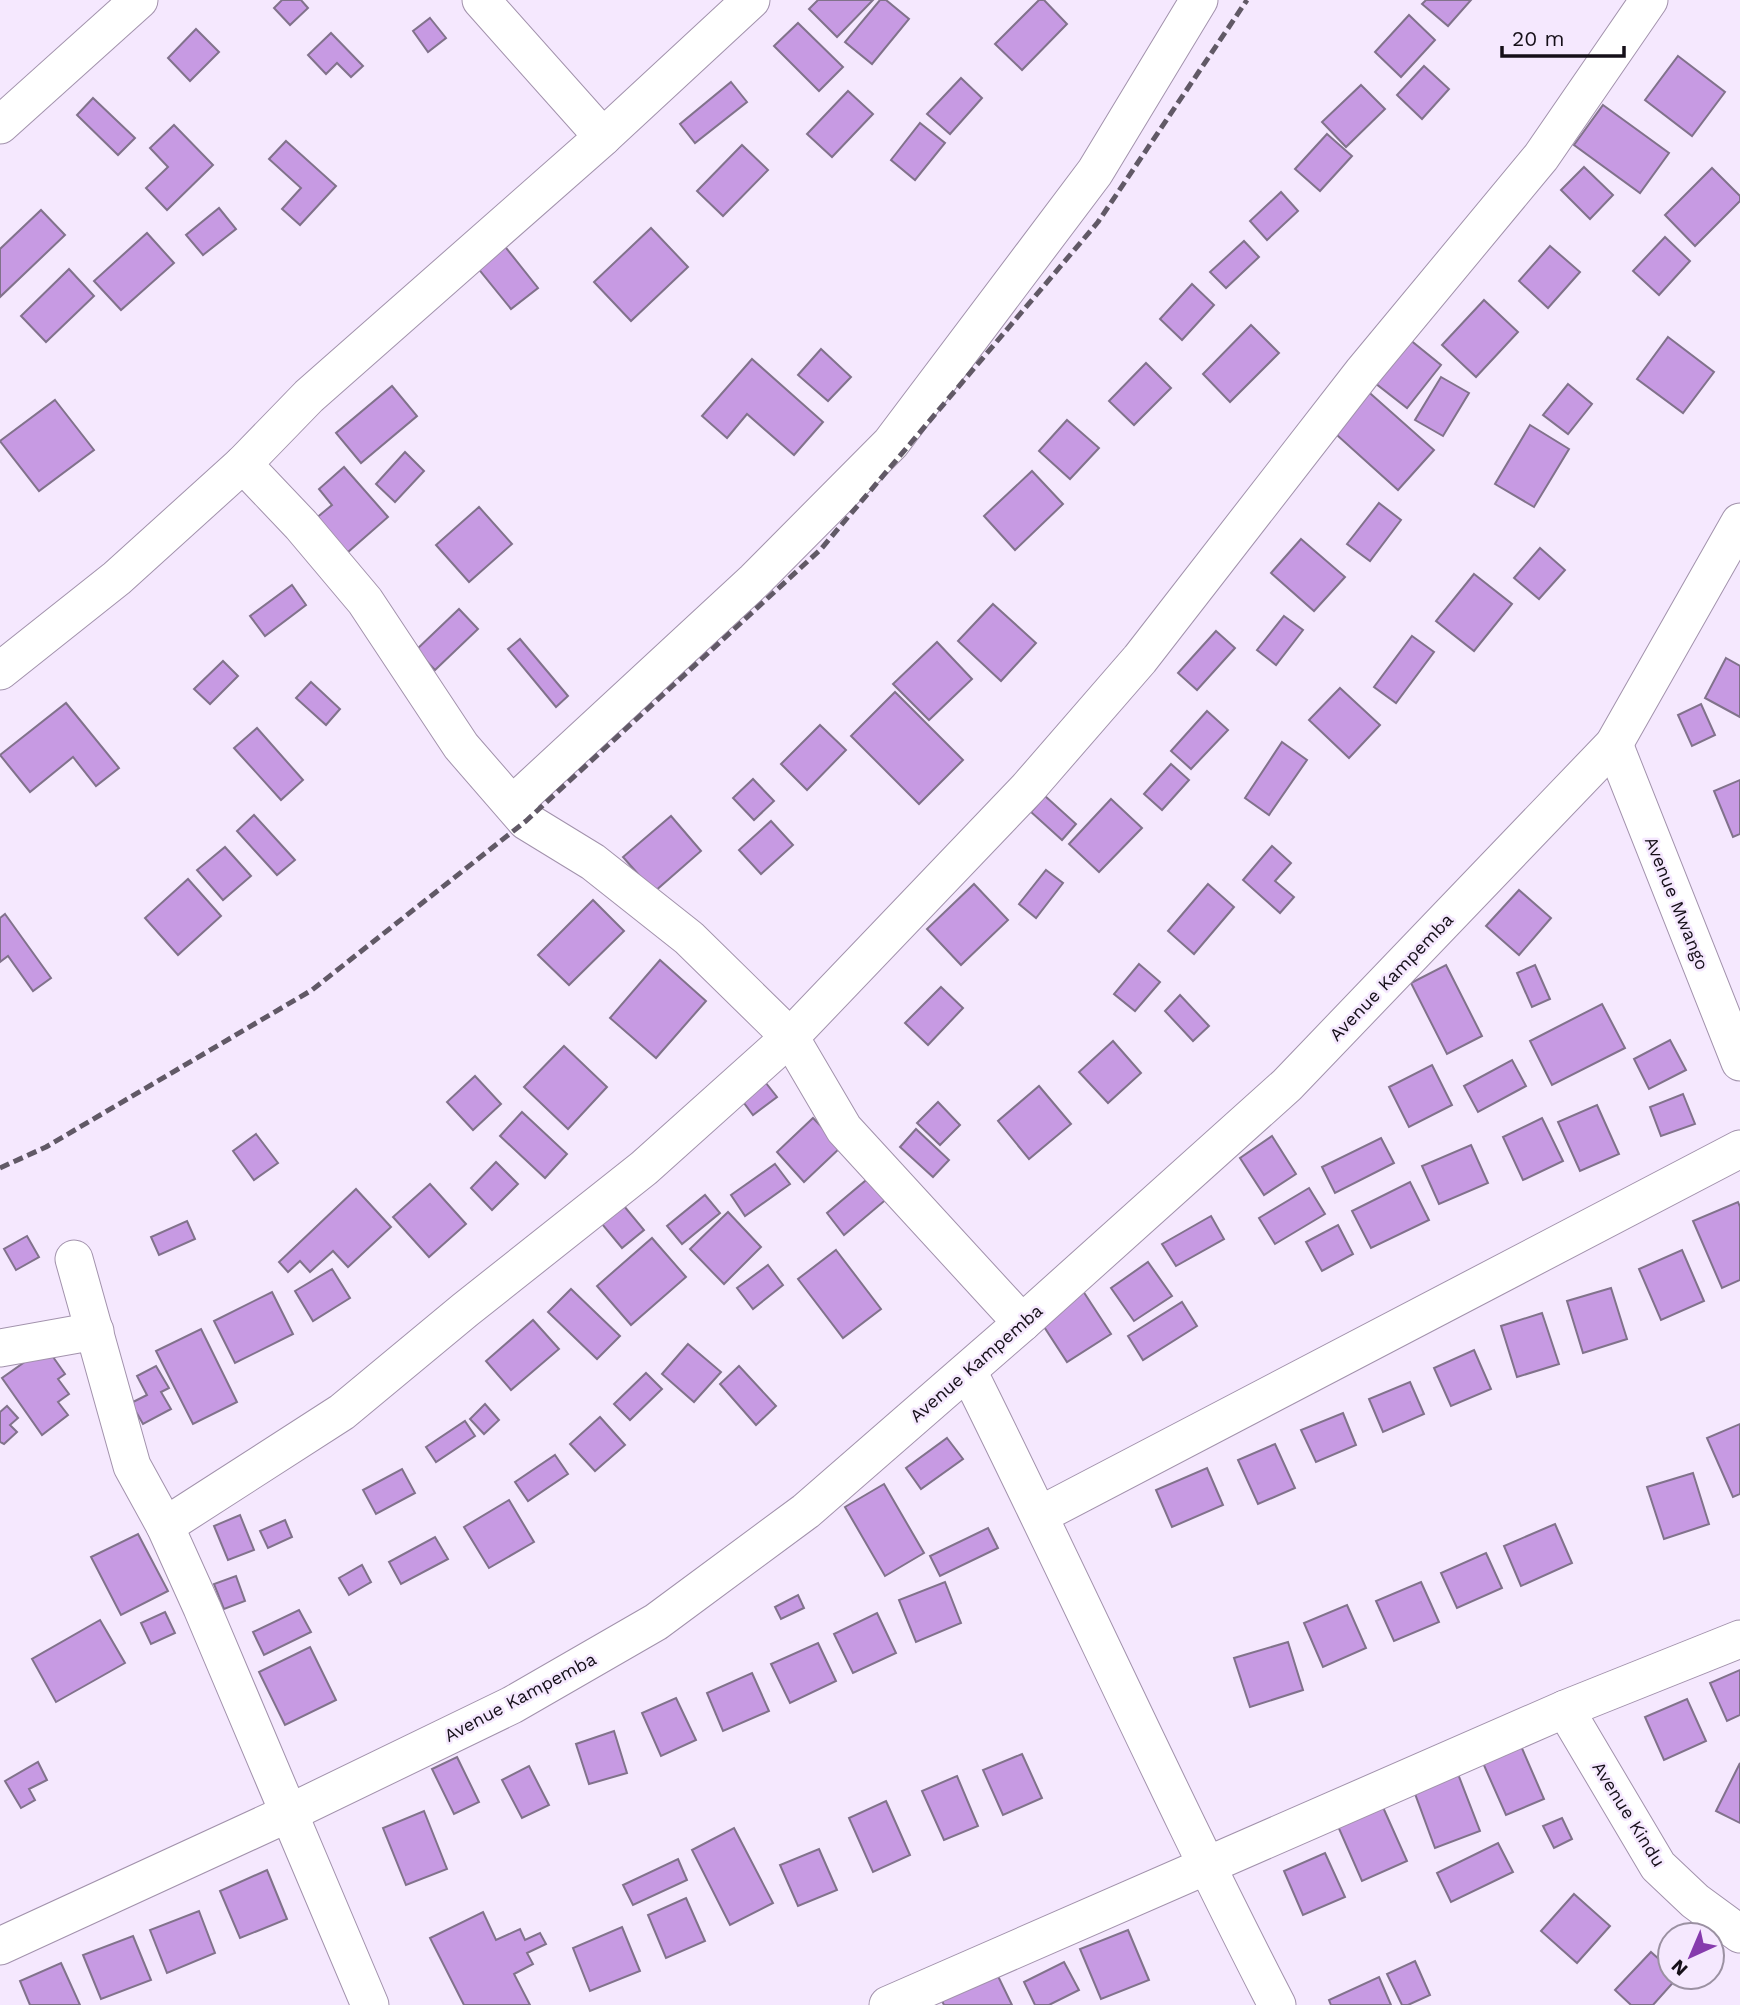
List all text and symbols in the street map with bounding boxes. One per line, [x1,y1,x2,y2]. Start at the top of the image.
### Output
scale bar [1502,14,1624,58]
text: 20 m [1512,26,1564,51]
street label: Avenue Mwango [1641,833,1713,973]
street label: Avenue Kampemba [1325,909,1457,1045]
street label: Avenue Kampemba [905,1300,1047,1426]
street label: Avenue Kampemba [440,1648,600,1746]
street label: Avenue Kindu [1588,1758,1670,1870]
north arrow [1656,1921,1726,1991]
text: N [1666,1955,1693,1981]

